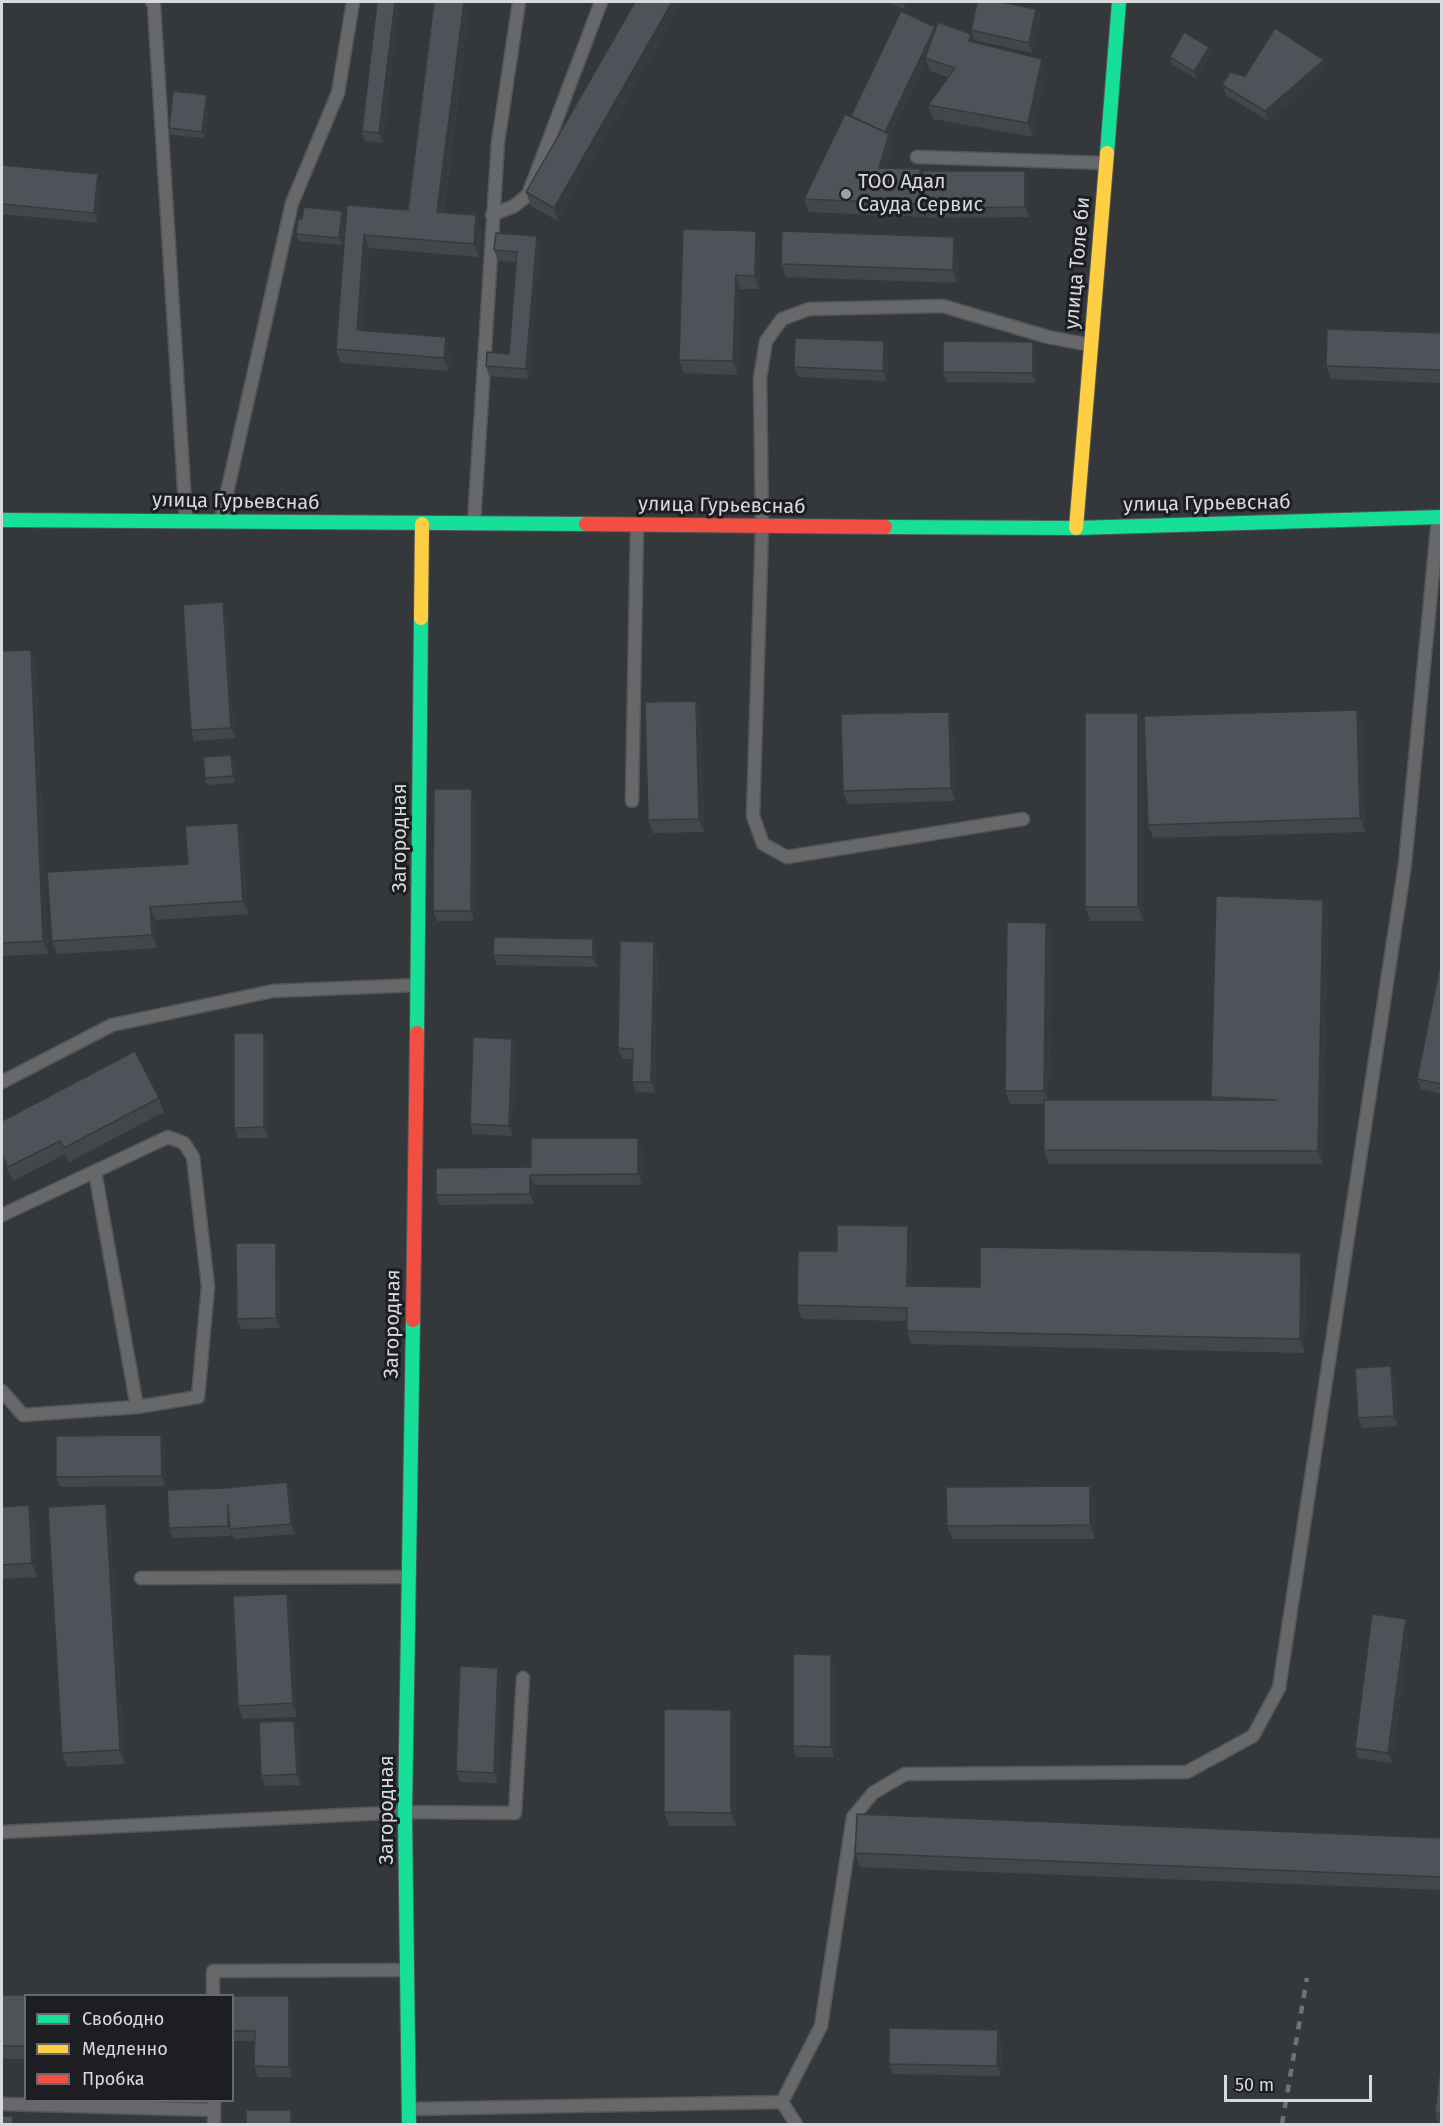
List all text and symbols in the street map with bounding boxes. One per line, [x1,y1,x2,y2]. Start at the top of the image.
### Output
place label: ТОО Адал Сауда Сервис [858,170,983,217]
marker: ТОО Адал Сауда Сервис [839,187,853,201]
street label: улица Толе би [1060,196,1096,330]
street label: улица Гурьевснаб [152,489,320,515]
street label: улица Гурьевснаб [1123,491,1291,517]
street label: улица Гурьевснаб [638,493,806,519]
street label: Загородная [388,783,412,893]
street label: Загородная [380,1269,406,1379]
street label: Загородная [375,1755,399,1865]
legend [24,1994,234,2102]
text: Свободно [82,2008,164,2030]
text: Медленно [82,2038,168,2060]
scale bar [1227,2063,1376,2101]
text: Пробка [82,2068,145,2090]
text: 50 m [1235,2074,1274,2096]

